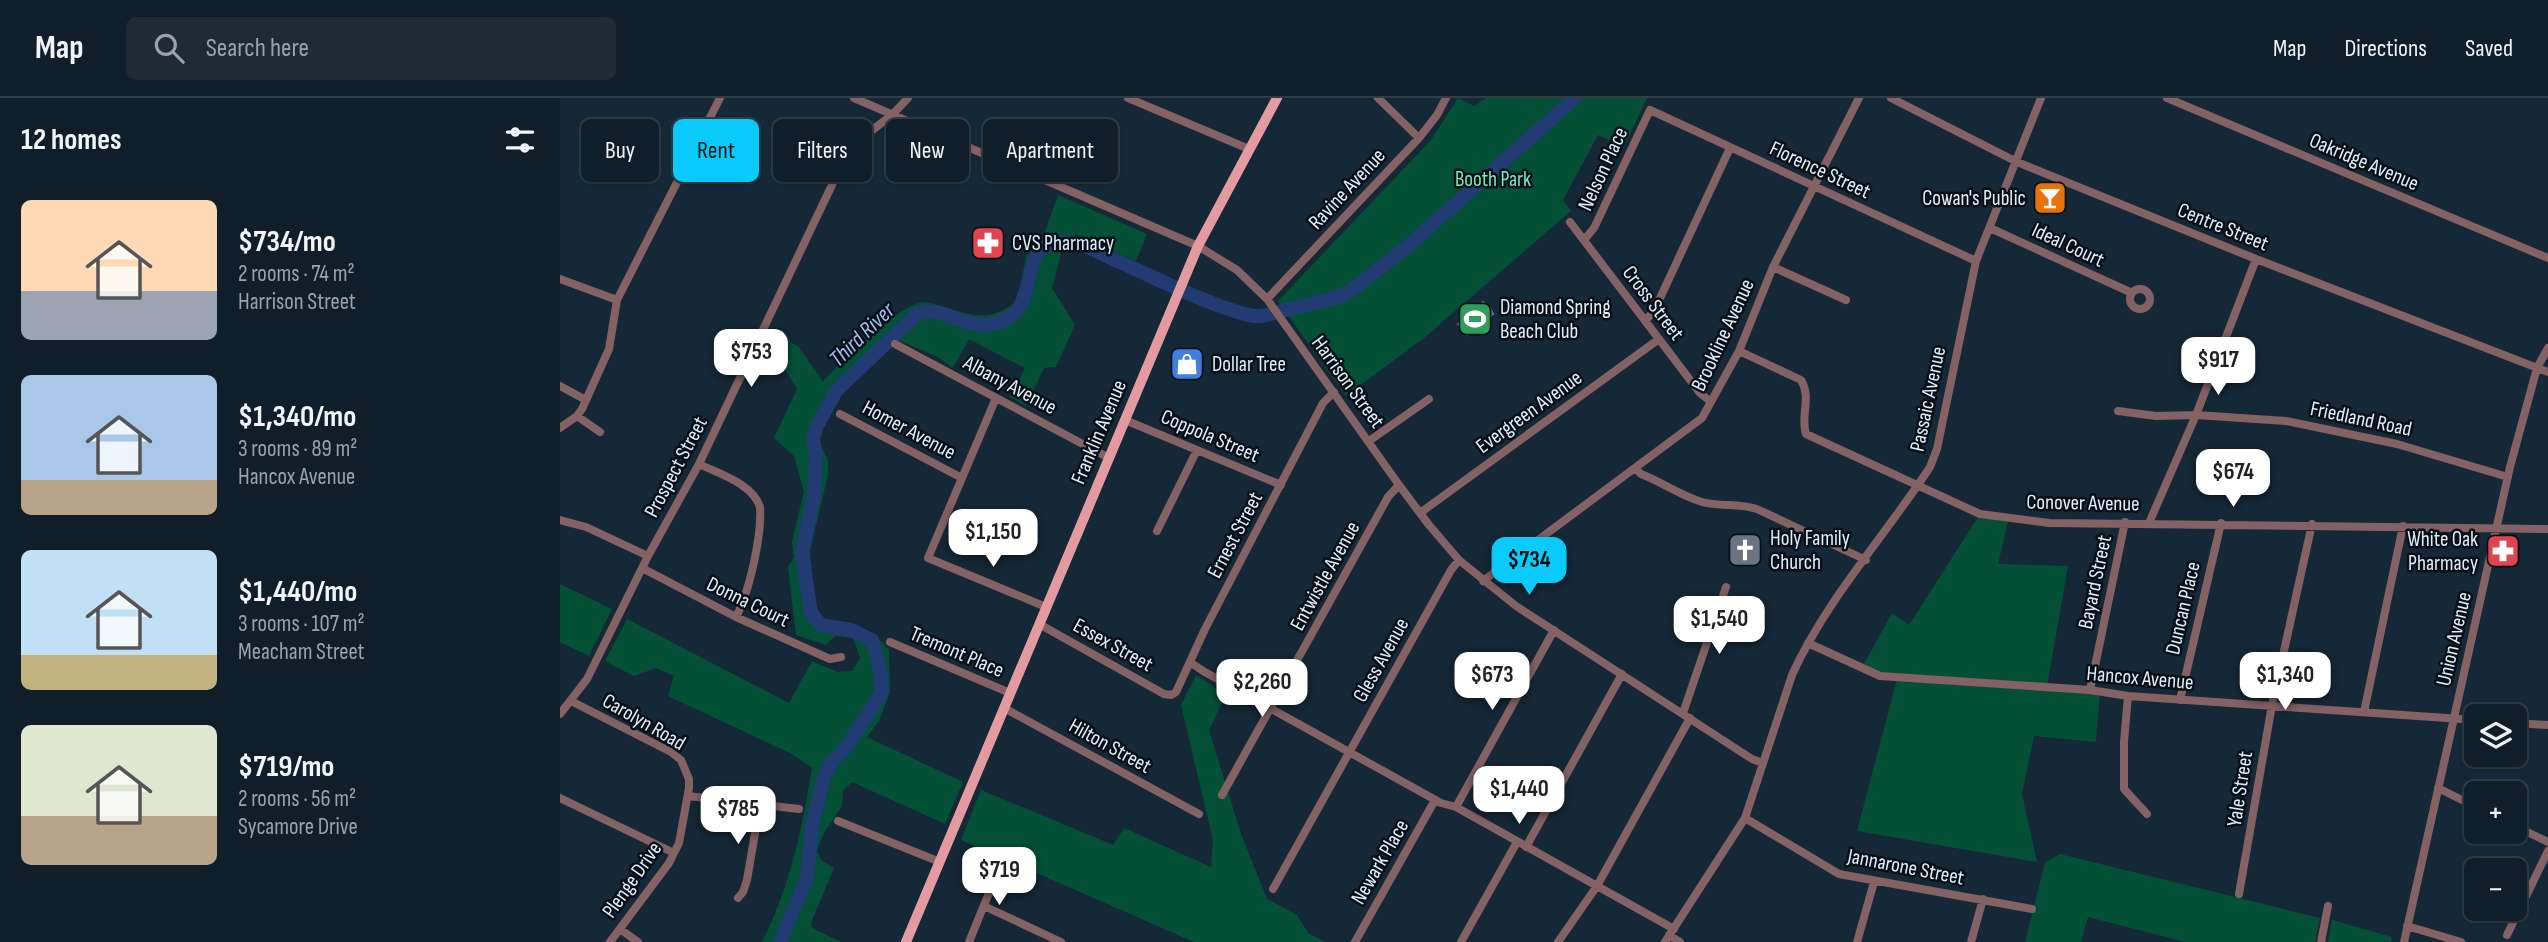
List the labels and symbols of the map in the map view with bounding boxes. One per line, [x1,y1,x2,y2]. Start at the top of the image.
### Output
street label: Nelson Place [1573,123,1633,215]
street label: Oakridge Avenue [2306,128,2422,196]
street label: Florence Street [1766,136,1874,204]
street label: Ravine Avenue [1303,143,1391,235]
park label: Booth Park [1455,167,1531,192]
bar icon: Cowan's Public [2031,179,2069,217]
place label: Cowan's Public [1922,186,2026,211]
street label: Centre Street [2174,197,2272,257]
street label: Ideal Court [2028,217,2108,273]
pharmacy icon: CVS Pharmacy [969,224,1007,262]
place label: CVS Pharmacy [1012,231,1114,256]
street label: Cross Street [1617,261,1689,345]
street label: Brookline Avenue [1686,275,1760,395]
place label: Diamond Spring Beach Club [1500,295,1611,344]
water label: Third River [823,296,902,373]
sports icon: Diamond Spring Beach Club [1456,300,1494,338]
pin: $753 [710,330,792,389]
street label: Harrison Street [1306,331,1390,433]
pin: $917 [2177,338,2259,397]
street label: Passaic Avenue [1905,344,1951,454]
shop icon: Dollar Tree [1168,345,1206,383]
street label: Albany Avenue [958,350,1061,420]
place label: Dollar Tree [1212,352,1286,377]
street label: Evergreen Avenue [1471,365,1587,459]
street label: Franklin Avenue [1066,376,1132,488]
street label: Homer Avenue [858,395,960,465]
street label: Friedland Road [2308,396,2414,442]
street label: Coppola Street [1157,404,1263,468]
street label: Prospect Street [639,412,713,522]
pin: $674 [2192,450,2274,509]
street label: Ernest Street [1202,488,1268,582]
street label: Conover Avenue [2026,490,2140,516]
pin: $1,150 [936,510,1050,569]
street label: Entwistle Avenue [1285,517,1365,635]
place label: Holy Family Church [1770,526,1850,575]
place label: White Oak Pharmacy [2407,527,2478,576]
church icon: Holy Family Church [1726,531,1764,569]
pharmacy icon: White Oak Pharmacy [2484,532,2522,570]
street label: Bayard Street [2073,533,2117,631]
pin: $734 [1488,538,1570,597]
street label: Duncan Place [2160,559,2206,657]
street label: Donna Court [703,571,793,633]
street label: Union Avenue [2431,590,2477,688]
pin: $1,540 [1662,596,1776,656]
street label: Essex Street [1069,613,1157,677]
street label: Gless Avenue [1348,614,1414,706]
street label: Tremont Place [906,621,1008,683]
pin: $673 [1451,652,1533,712]
pin: $1,340 [2228,652,2342,712]
pin: $2,260 [1205,660,1319,719]
street label: Hancox Avenue [2086,661,2194,695]
street label: Carolyn Road [598,688,690,756]
street label: Hilton Street [1065,713,1155,779]
street label: Yale Street [2222,750,2258,828]
pin: $1,440 [1462,766,1576,826]
pin: $785 [697,786,779,846]
street label: Newark Place [1346,815,1414,909]
street label: Plenge Drive [597,837,667,923]
street label: Jannarone Street [1845,843,1966,891]
pin: $719 [958,848,1040,907]

